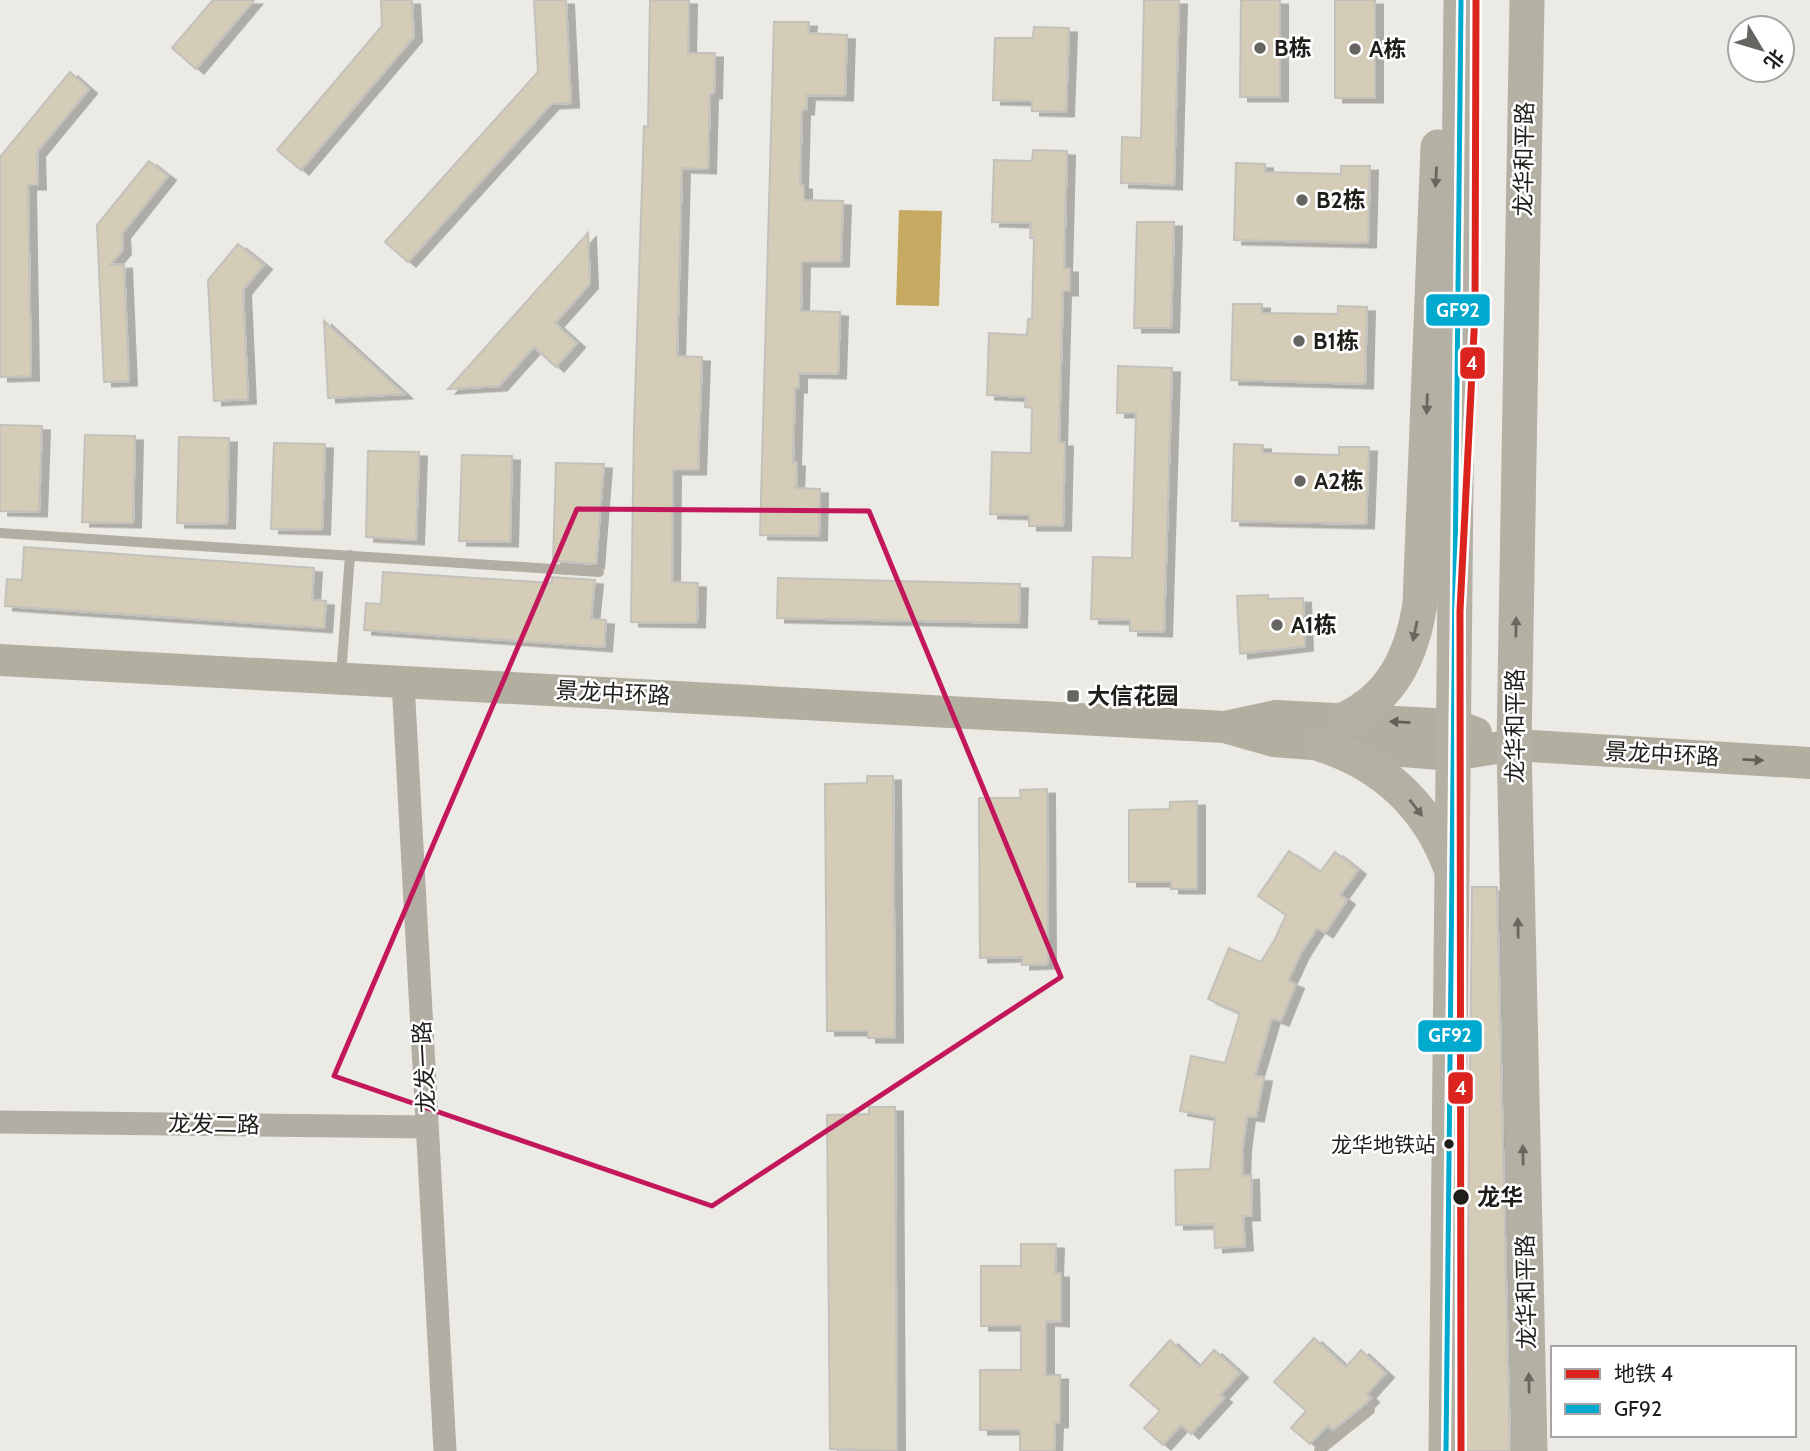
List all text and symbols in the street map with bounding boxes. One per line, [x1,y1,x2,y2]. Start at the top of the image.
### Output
north arrow [1726,14,1796,84]
place label: B栋 [1274,34,1311,62]
place label: A栋 [1369,35,1406,63]
marker: B栋 [1252,40,1268,56]
marker: A栋 [1347,41,1363,57]
text: 北 [1759,45,1789,74]
street label: 龙华和平路 [1509,101,1539,217]
one-way arrow [1430,166,1441,188]
place label: B2栋 [1316,186,1366,214]
marker: B2栋 [1294,192,1310,208]
line badge: GF92 [1425,293,1491,327]
text: GF92 [1436,299,1480,322]
place label: B1栋 [1313,327,1359,355]
marker: B1栋 [1291,333,1307,349]
line badge: 4 [1459,346,1486,380]
text: 4 [1466,352,1478,375]
one-way arrow [1422,394,1433,416]
place label: A2栋 [1314,467,1364,495]
marker: A2栋 [1292,473,1308,489]
place label: A1栋 [1291,611,1337,639]
one-way arrow [1510,616,1522,638]
marker: A1栋 [1269,617,1285,633]
one-way arrow [1410,620,1421,642]
street label: 龙华和平路 [1501,669,1529,784]
street label: 景龙中环路 [555,676,671,710]
place label: 大信花园 [1087,682,1179,710]
marker: 大信花园 [1065,688,1081,704]
one-way arrow [1389,716,1411,727]
street label: 景龙中环路 [1604,737,1720,771]
one-way arrow [1743,754,1765,765]
one-way arrow [1409,798,1424,816]
one-way arrow [1513,917,1524,939]
line badge: GF92 [1417,1019,1483,1053]
street label: 龙发一路 [408,1020,440,1114]
text: GF92 [1428,1024,1472,1047]
line badge: 4 [1447,1071,1474,1105]
text: 4 [1455,1077,1467,1100]
street label: 龙发二路 [168,1109,260,1139]
place label: 龙华地铁站 [1331,1132,1436,1157]
marker: 龙华地铁站 [1442,1137,1456,1151]
one-way arrow [1518,1144,1529,1166]
place label: 龙华 [1477,1183,1523,1211]
marker: 龙华 [1451,1187,1471,1207]
street label: 龙华和平路 [1511,1234,1541,1350]
legend [1551,1346,1796,1437]
text: 地铁 4 [1614,1361,1673,1386]
one-way arrow [1523,1372,1534,1394]
text: GF92 [1614,1396,1662,1421]

